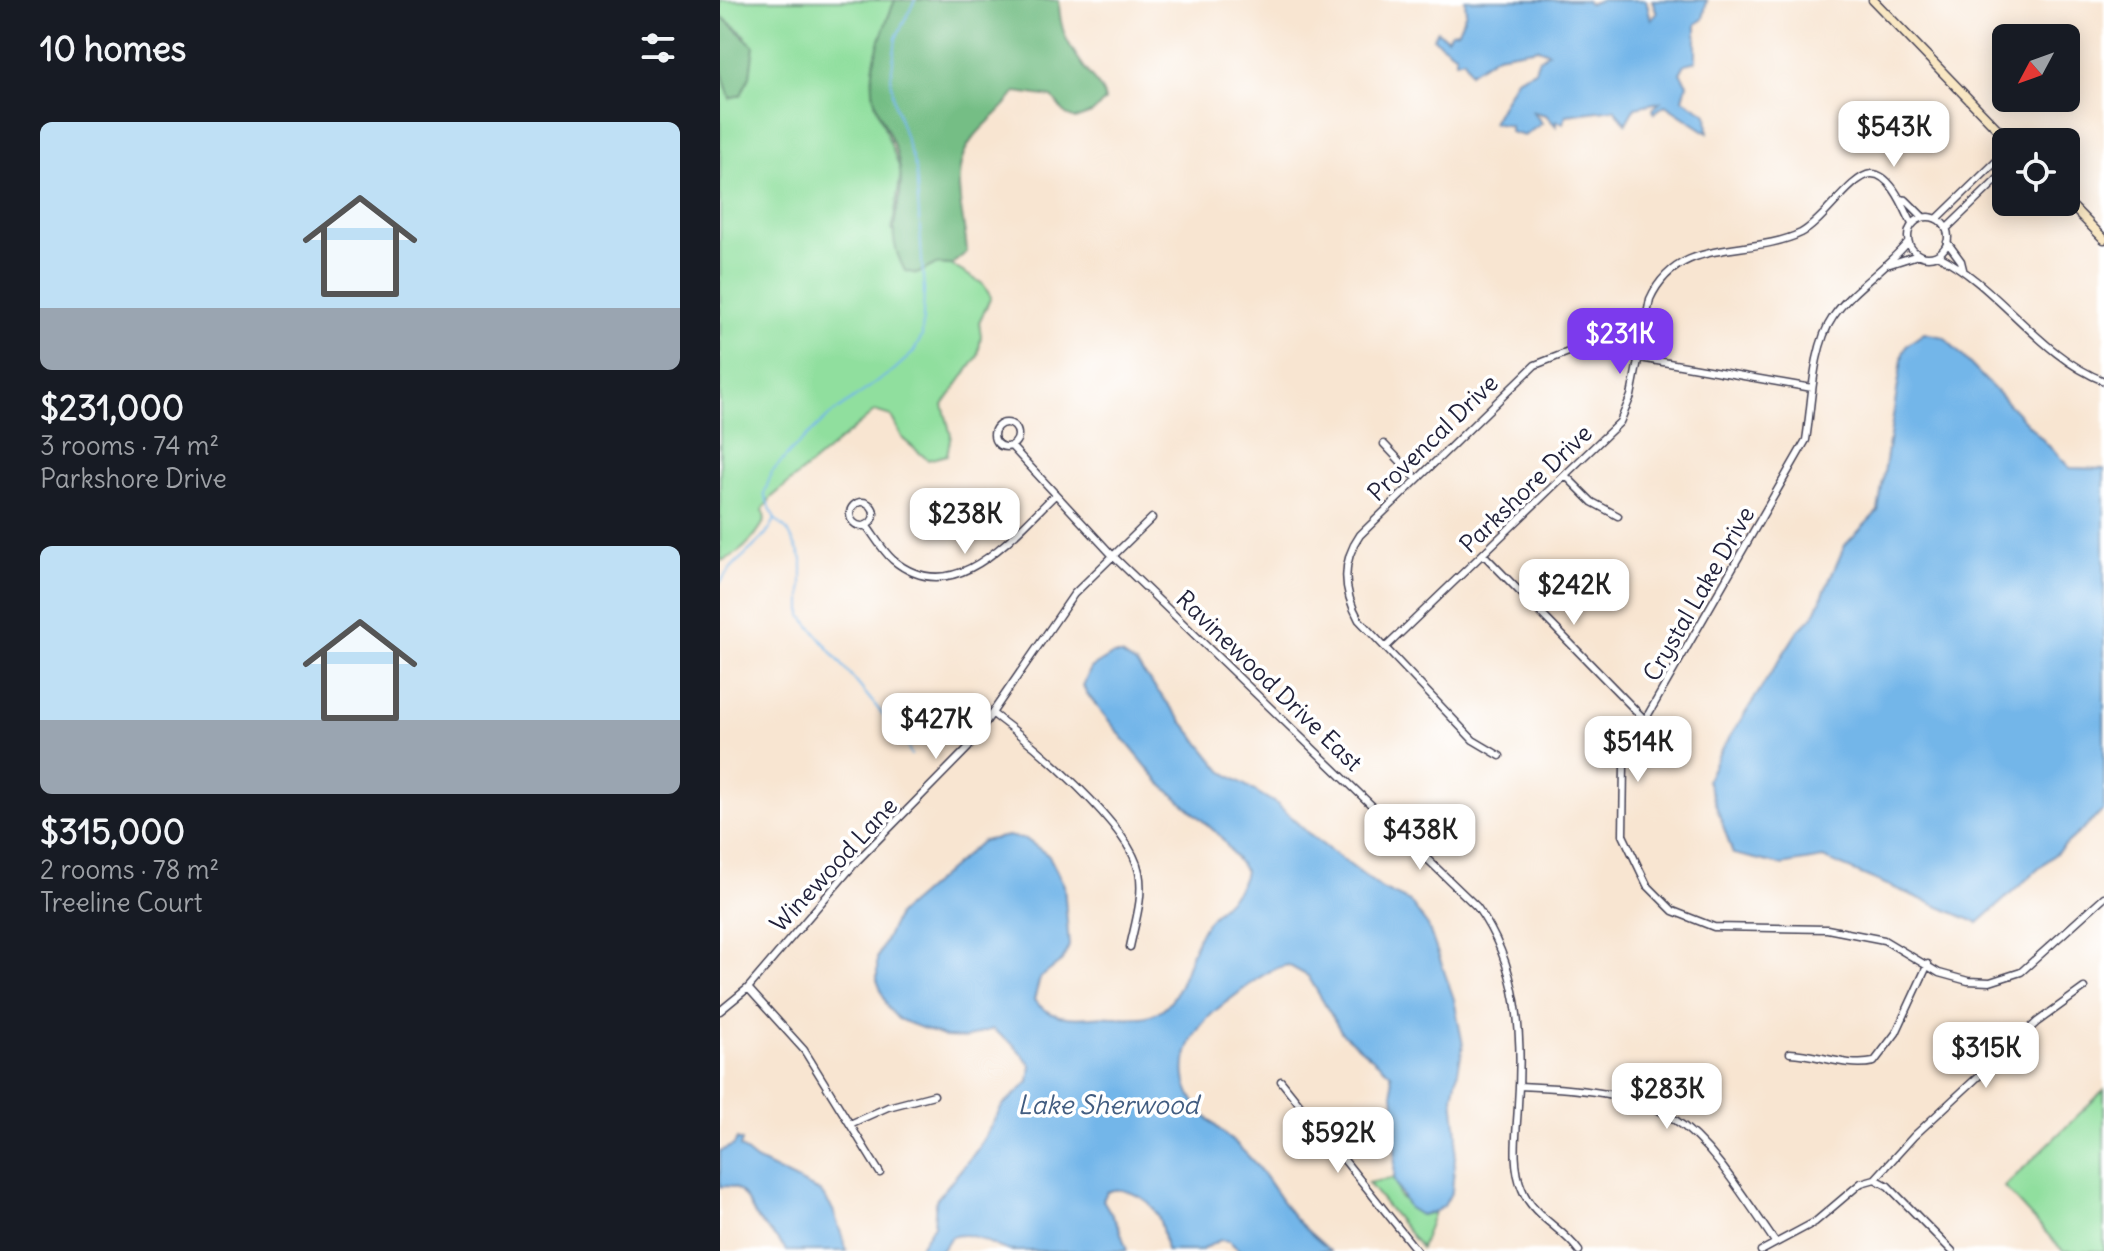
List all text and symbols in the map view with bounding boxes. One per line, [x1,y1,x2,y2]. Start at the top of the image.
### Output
north arrow [1992,24,2080,112]
map controls [1992,24,2080,216]
icon: filters [636,26,680,70]
text: 10 homes [40,27,186,70]
pin: $543K [1838,101,1950,169]
text: $543K [1856,110,1932,143]
button: locate [1992,128,2080,216]
icon: home [288,174,432,318]
pin: $231K [1564,308,1676,376]
text: $231K [1585,317,1655,350]
street label: Provencal Drive [1361,368,1504,507]
text: $231,000 [40,386,184,429]
street label: Parkshore Drive [1453,418,1598,559]
text: 3 rooms · 74 m² [40,429,219,462]
text: Parkshore Drive [40,462,227,495]
pin: $238K [909,488,1021,556]
text: $238K [928,497,1002,530]
street label: Crystal Lake Drive [1636,501,1760,686]
pin: $242K [1518,559,1630,627]
text: $242K [1537,568,1611,601]
street label: Ravinewood Drive East [1170,584,1369,777]
icon: home [288,598,432,742]
pin: $427K [880,693,992,761]
text: $427K [900,702,972,735]
pin: $514K [1582,716,1694,784]
text: $514K [1603,725,1673,758]
street label: Winewood Lane [763,791,903,938]
pin: $438K [1364,804,1476,872]
text: $315,000 [40,810,185,853]
text: $438K [1382,813,1458,846]
text: 2 rooms · 78 m² [40,853,219,886]
text: Treeline Court [40,886,203,919]
pin: $315K [1930,1022,2042,1090]
text: $315K [1951,1031,2021,1064]
pin: $283K [1611,1063,1723,1131]
text: $283K [1630,1072,1704,1105]
water label: Lake Sherwood [1017,1088,1202,1121]
pin: $592K [1282,1107,1394,1175]
text: $592K [1301,1116,1375,1149]

